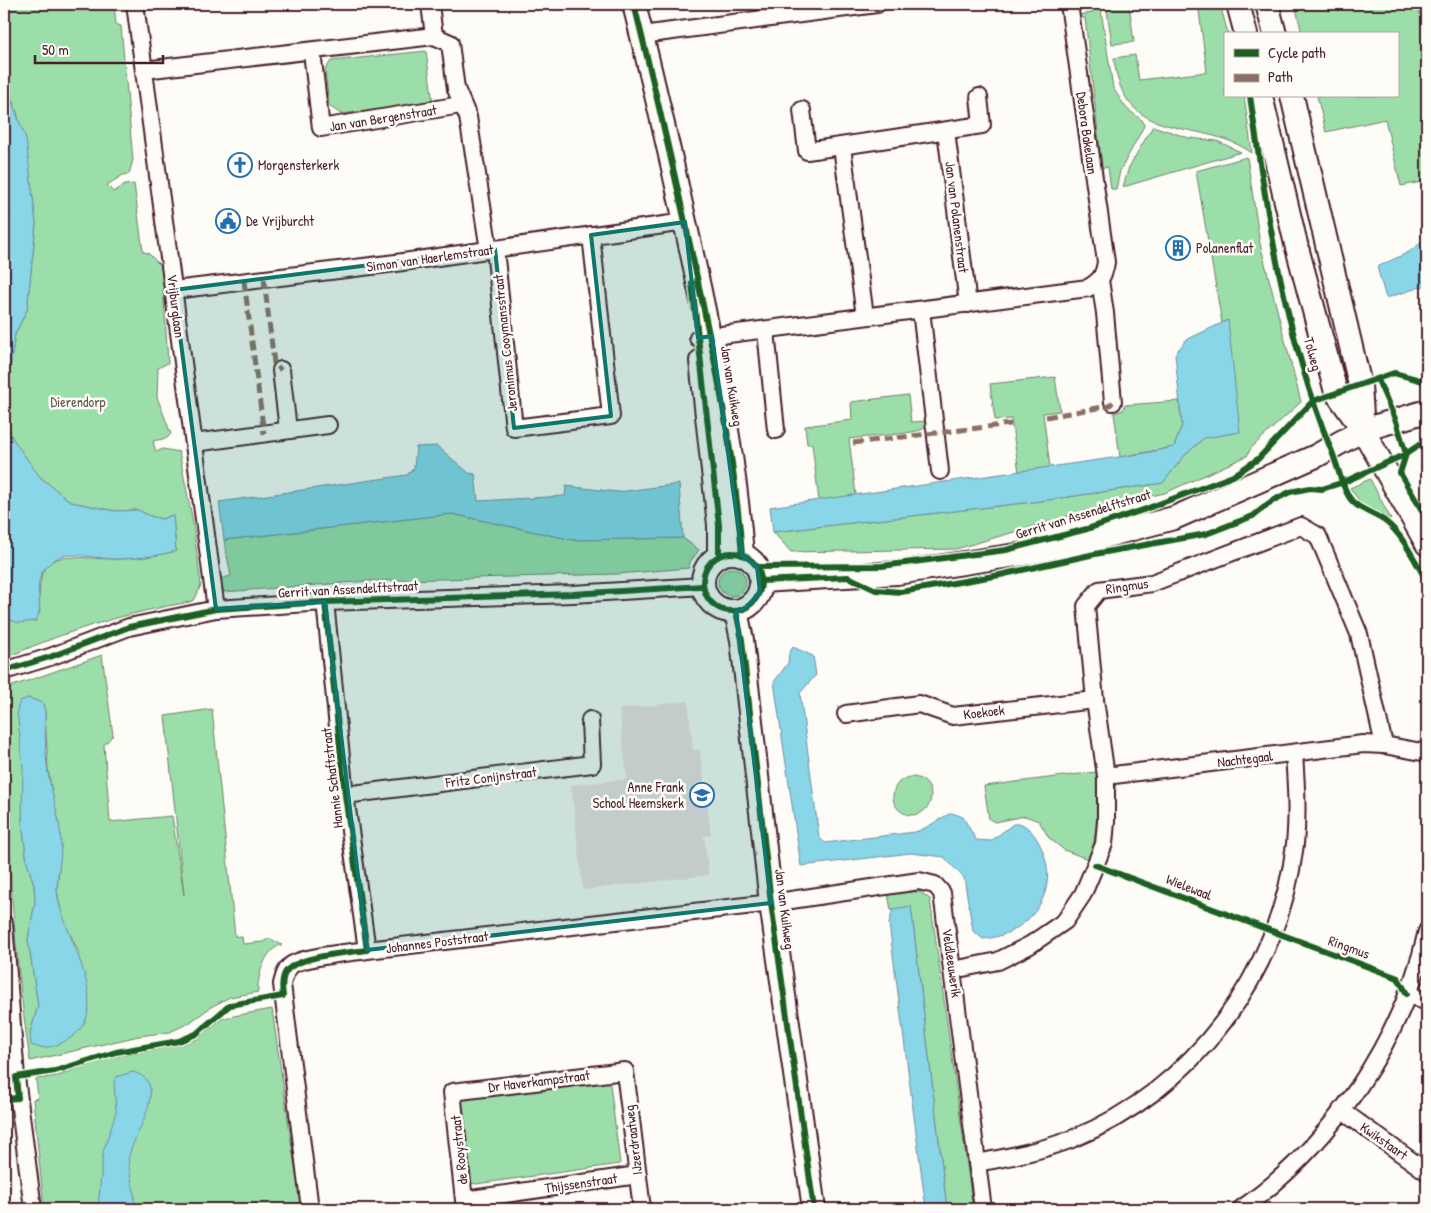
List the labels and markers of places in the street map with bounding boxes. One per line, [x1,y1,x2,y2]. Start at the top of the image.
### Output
church icon: Morgensterkerk [227,152,253,178]
place label: Morgensterkerk [258,155,339,175]
public building icon: De Vrijburcht [215,208,241,234]
place label: De Vrijburcht [246,211,314,231]
building icon: Polanenflat [1165,235,1191,261]
place label: Polanenflat [1196,238,1253,257]
place label: Anne Frank School Heemskerk [593,777,684,812]
school or university icon: Anne Frank School Heemskerk [689,782,715,808]

